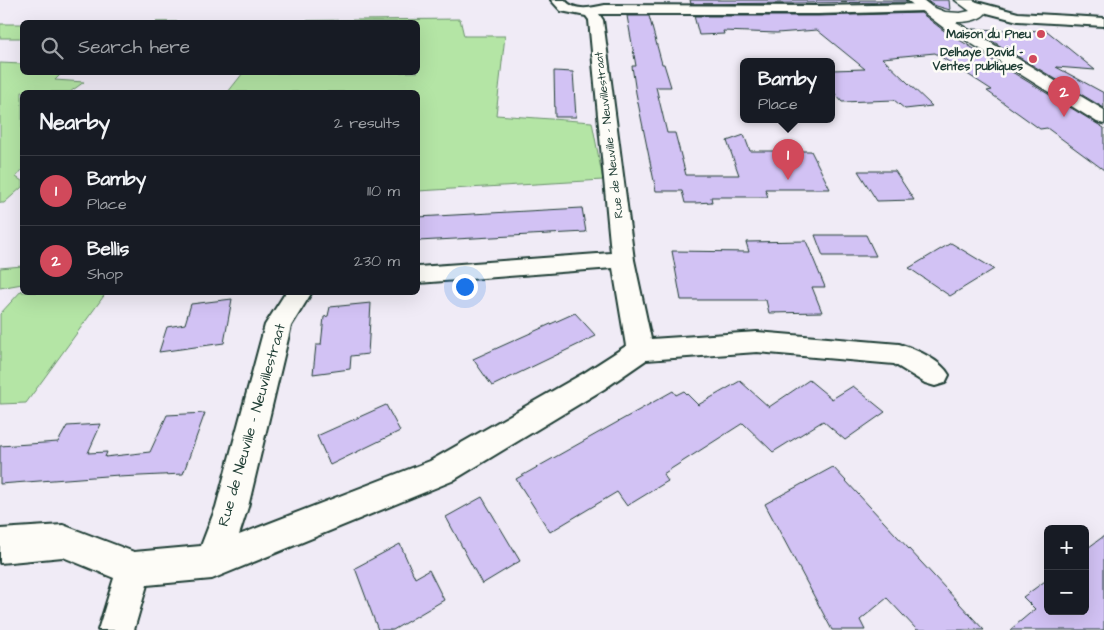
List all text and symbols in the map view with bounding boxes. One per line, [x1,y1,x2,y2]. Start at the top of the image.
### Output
search box [20,20,420,75]
place label: Maison du Pneu [946,26,1031,43]
marker: Maison du Pneu [1035,28,1047,40]
icon: search [38,34,66,62]
text: Search here [78,34,190,61]
place label: Delhaye David - Ventes publiques [932,44,1023,76]
street label: Rue de Neuville - Neuvillestraat [590,50,628,219]
marker: Delhaye David - Ventes publiques [1027,53,1039,65]
popup [740,58,835,123]
text: Bamby [758,66,817,93]
pin: 2 [1048,76,1080,117]
text: Place [758,93,798,115]
text: Nearby [40,108,110,137]
text: 2 results [334,112,400,134]
pin: 1 [772,139,804,180]
text: Bamby [87,166,146,193]
text: 1 [55,180,57,202]
text: 110 m [367,180,400,202]
text: Place [87,193,127,215]
text: Bellis [87,236,129,263]
text: 2 [51,250,61,272]
text: 230 m [354,250,400,272]
text: Shop [87,263,123,285]
your location [452,274,478,300]
street label: Rue de Neuville - Neuvillestraat [213,321,291,529]
map controls [1044,525,1089,615]
button: + [1044,525,1089,570]
button: − [1044,570,1089,615]

